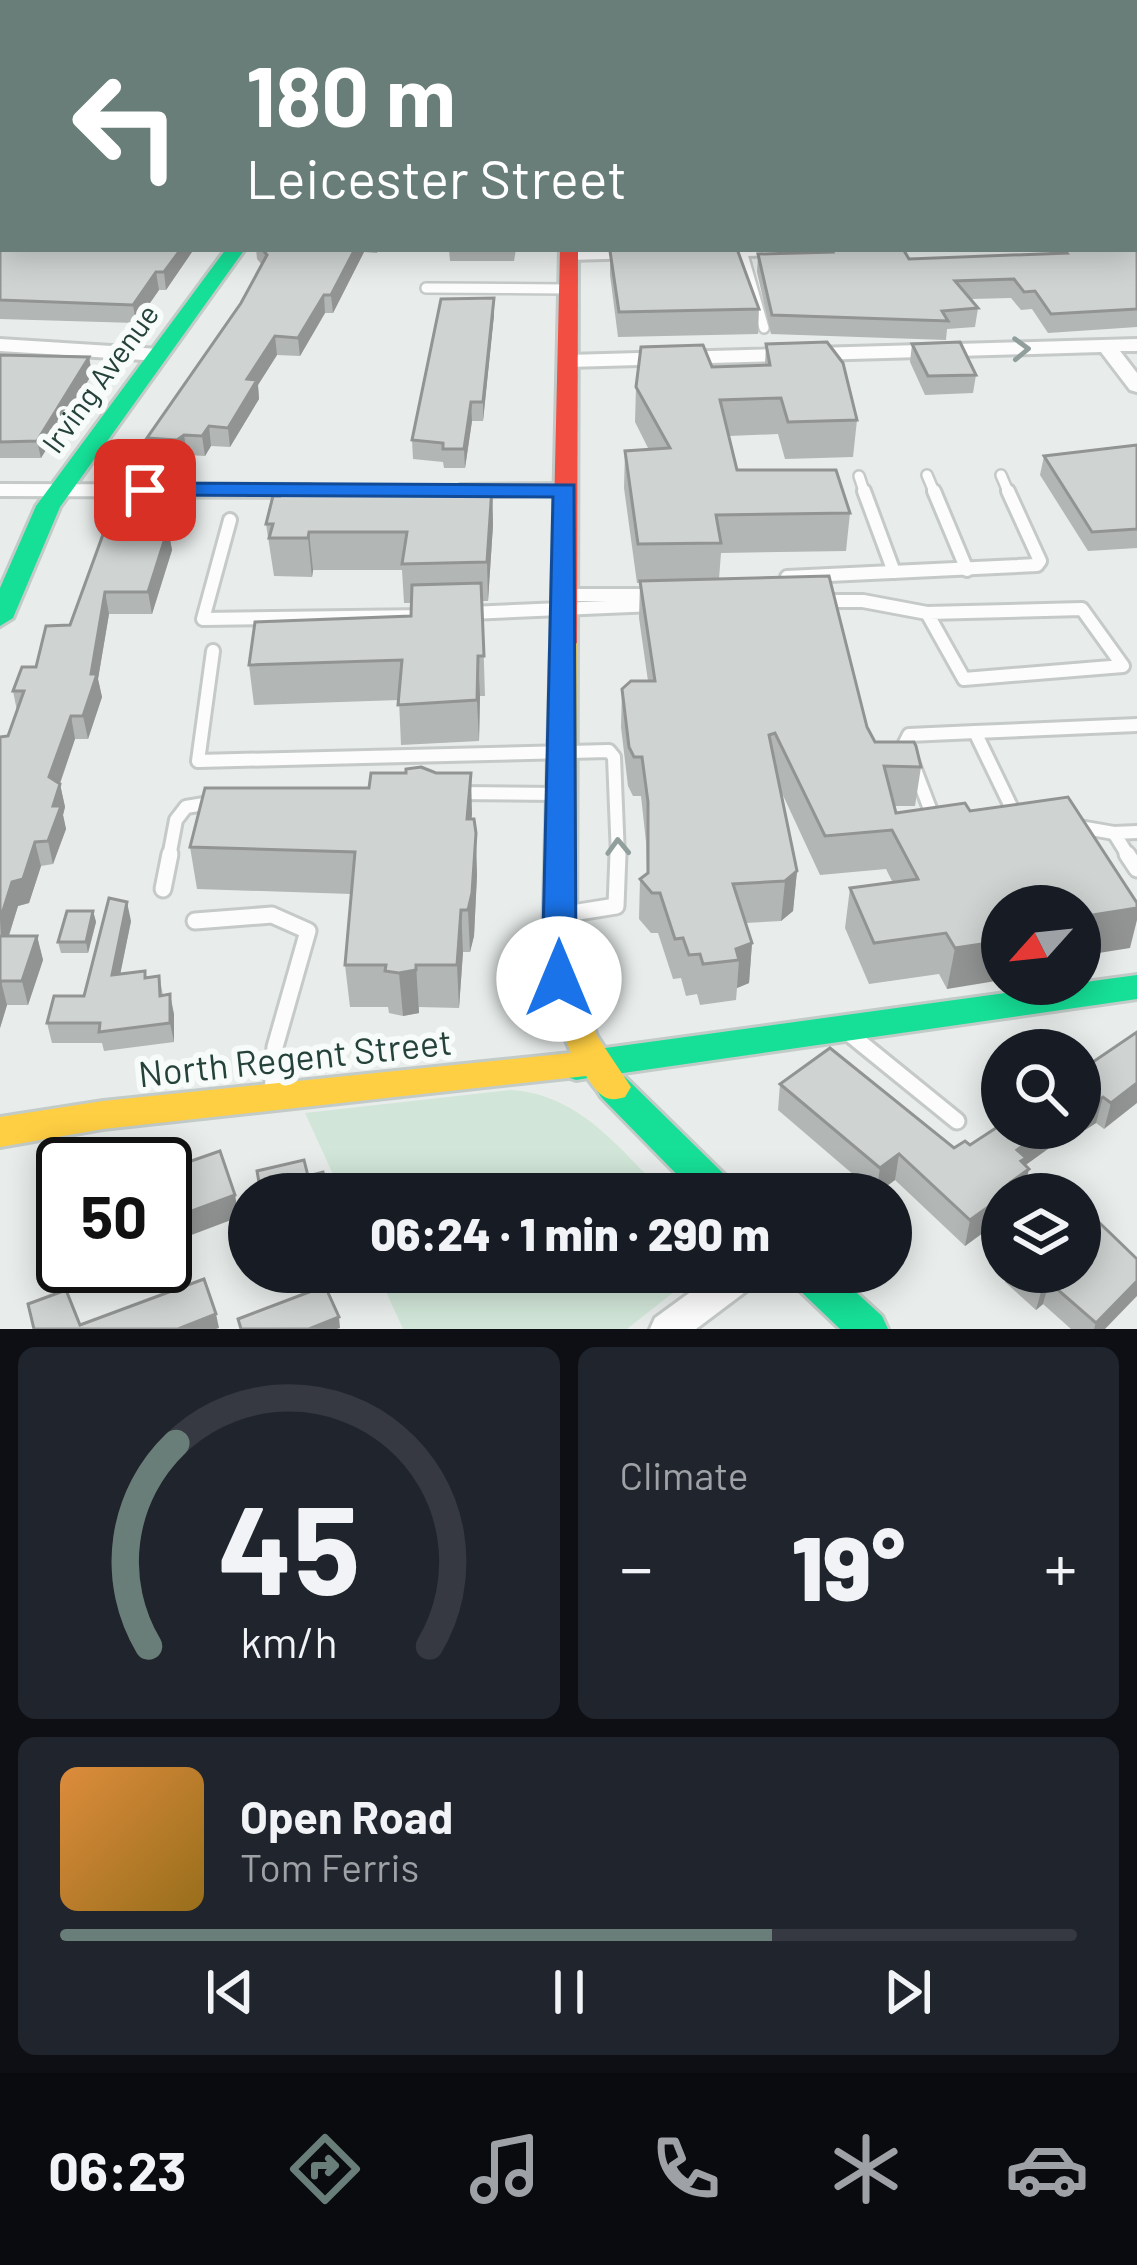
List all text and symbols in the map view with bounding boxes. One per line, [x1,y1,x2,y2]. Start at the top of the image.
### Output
text: 180 m [246,43,456,144]
icon: left [48,48,204,204]
text: Leicester Street [246,145,627,210]
street label: Irving Avenue [33,296,165,459]
one-way arrow [1012,336,1031,362]
pin [94,439,196,541]
icon: arrive [112,457,178,523]
one-way arrow [605,837,631,856]
north arrow [981,885,1101,1005]
map controls [981,885,1101,1293]
position arrow [496,916,622,1042]
street label: North Regent Street [136,1019,454,1094]
button: search [981,1029,1101,1149]
speed limit sign: 50 [36,1137,192,1293]
button: layers [981,1173,1101,1293]
text: 06:24 · 1 min · 290 m [370,1206,770,1260]
text: Climate [620,1451,749,1498]
text: 45 [217,1470,360,1620]
text: 19° [791,1511,905,1619]
text: − [620,1526,653,1605]
text: + [1044,1526,1077,1605]
text: km/h [240,1615,337,1667]
text: Open Road [240,1789,453,1843]
text: Tom Ferris [240,1843,419,1890]
icon: previous [197,1959,263,2025]
icon: pause [536,1959,602,2025]
icon: next [875,1959,941,2025]
icon: directions [283,2127,367,2211]
icon: music [463,2127,547,2211]
icon: phone [644,2127,728,2211]
icon: climate [824,2127,908,2211]
icon: car [1005,2127,1089,2211]
text: 06:23 [48,2137,186,2202]

